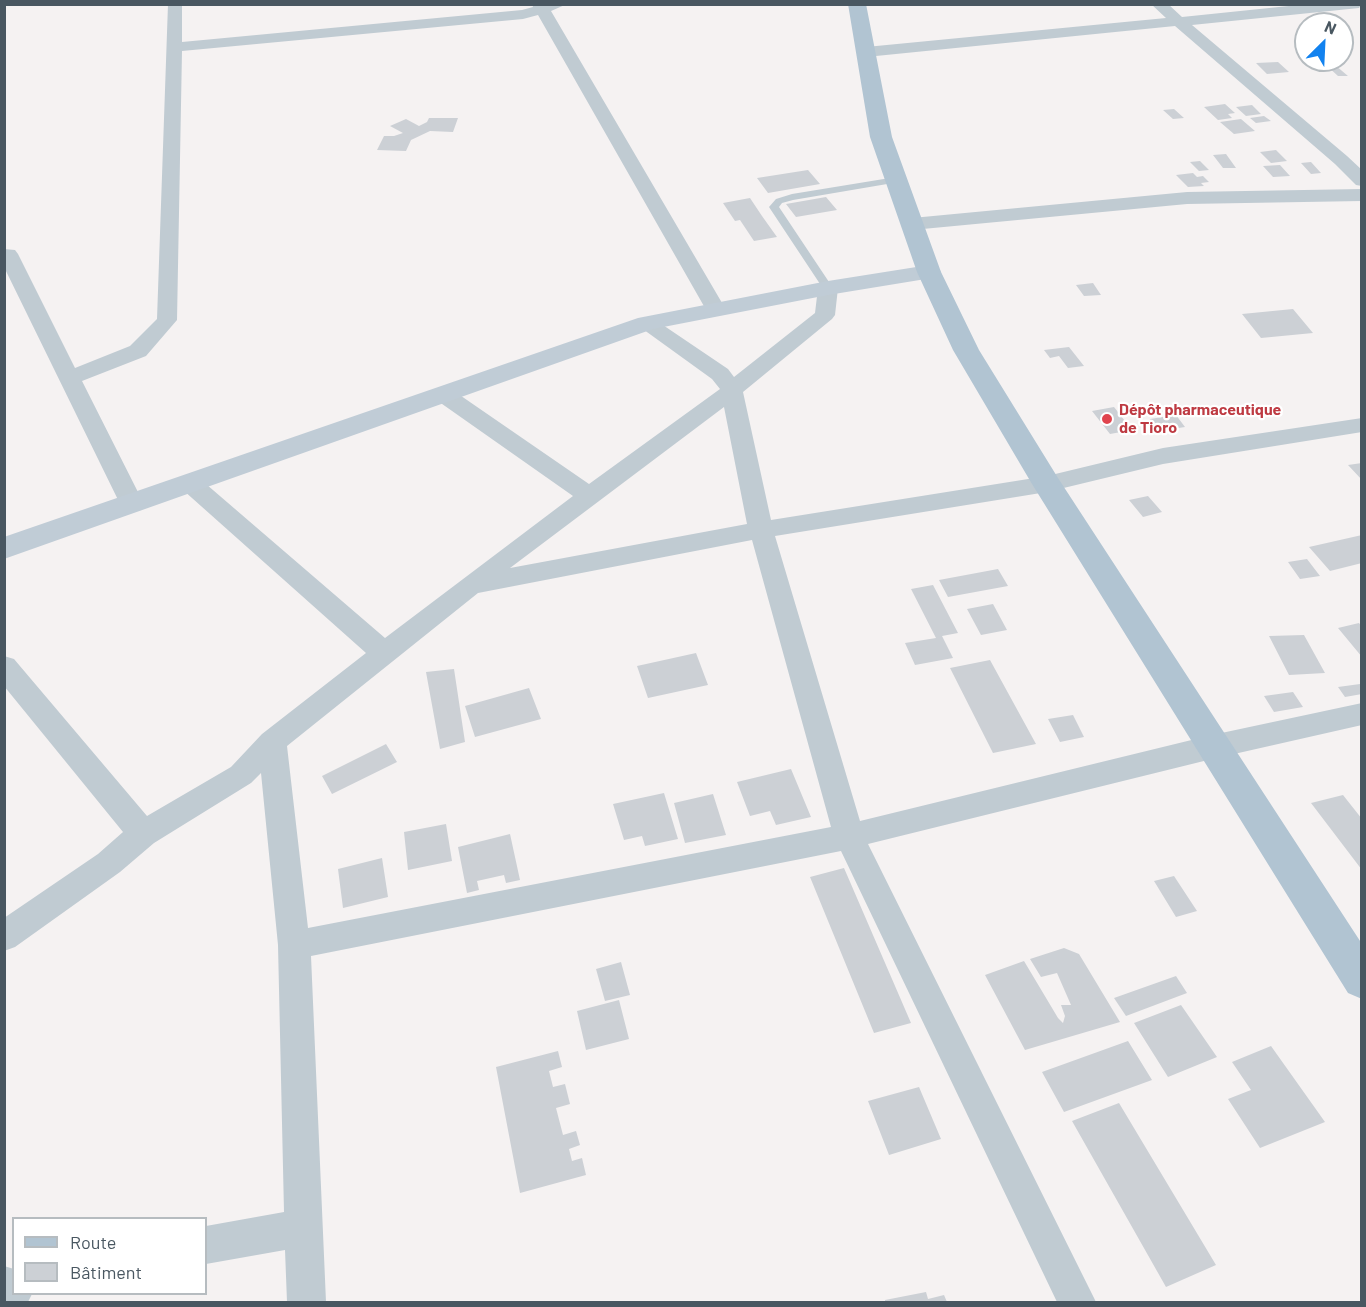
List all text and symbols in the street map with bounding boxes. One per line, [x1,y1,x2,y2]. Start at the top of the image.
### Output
north arrow [1294,12,1354,72]
text: N [1322,16,1339,38]
place label: Dépôt pharmaceutique de Tioro [1119,400,1281,438]
marker: Dépôt pharmaceutique de Tioro [1100,412,1114,426]
legend [12,1217,207,1295]
text: Route [70,1231,116,1253]
text: Bâtiment [70,1261,142,1283]

